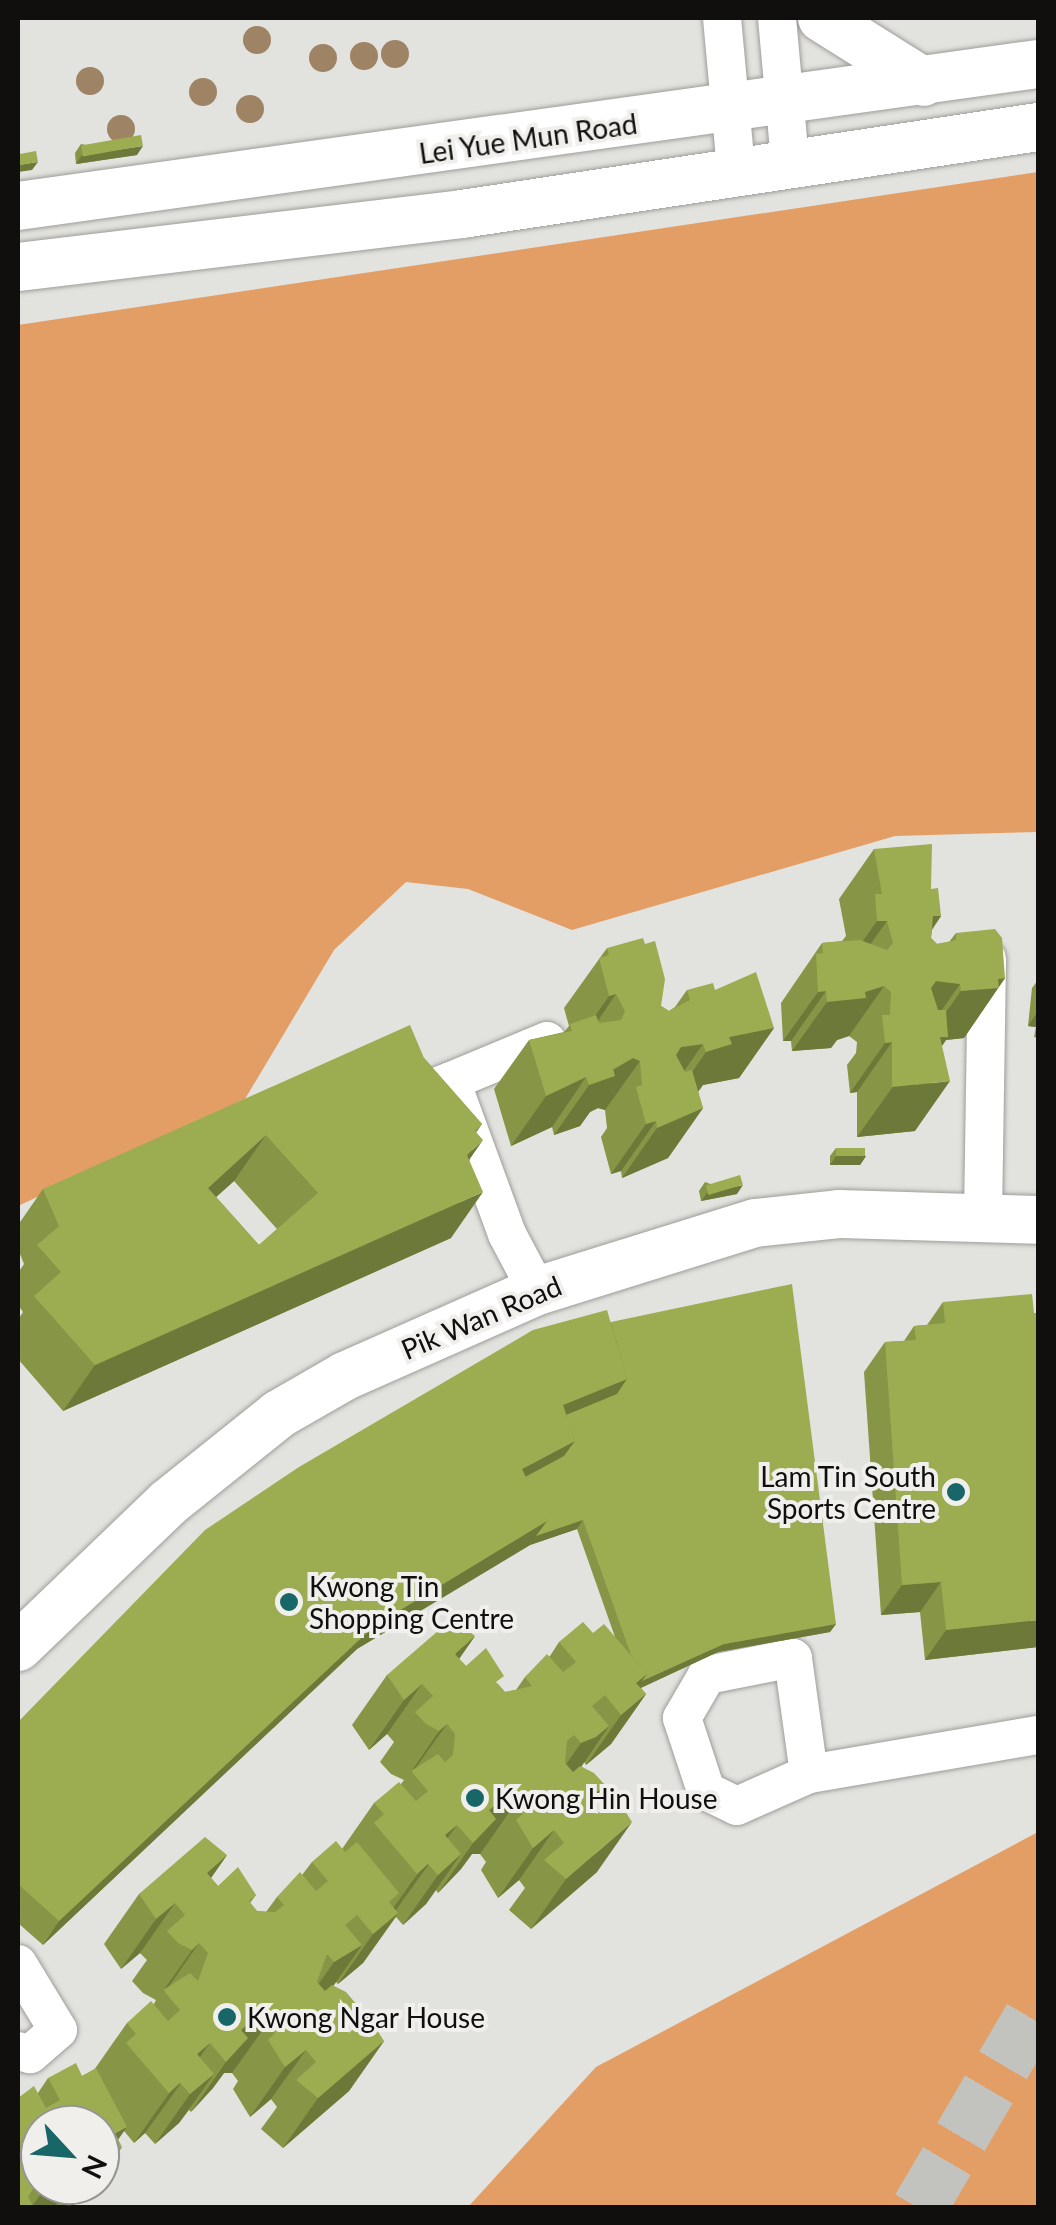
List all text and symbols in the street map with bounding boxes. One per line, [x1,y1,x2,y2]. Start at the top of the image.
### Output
street label: Lei Yue Mun Road [416,106,640,170]
street label: Pik Wan Road [396,1268,566,1366]
place label: Lam Tin South Sports Centre [759,1459,936,1525]
marker: Lam Tin South Sports Centre [945,1481,967,1503]
place label: Kwong Tin Shopping Centre [309,1569,514,1635]
marker: Kwong Tin Shopping Centre [278,1591,300,1613]
place label: Kwong Hin House [495,1781,717,1815]
marker: Kwong Hin House [464,1787,486,1809]
place label: Kwong Ngar House [247,2000,486,2034]
marker: Kwong Ngar House [216,2006,238,2028]
north arrow [20,2105,120,2205]
text: N [75,2150,115,2184]

